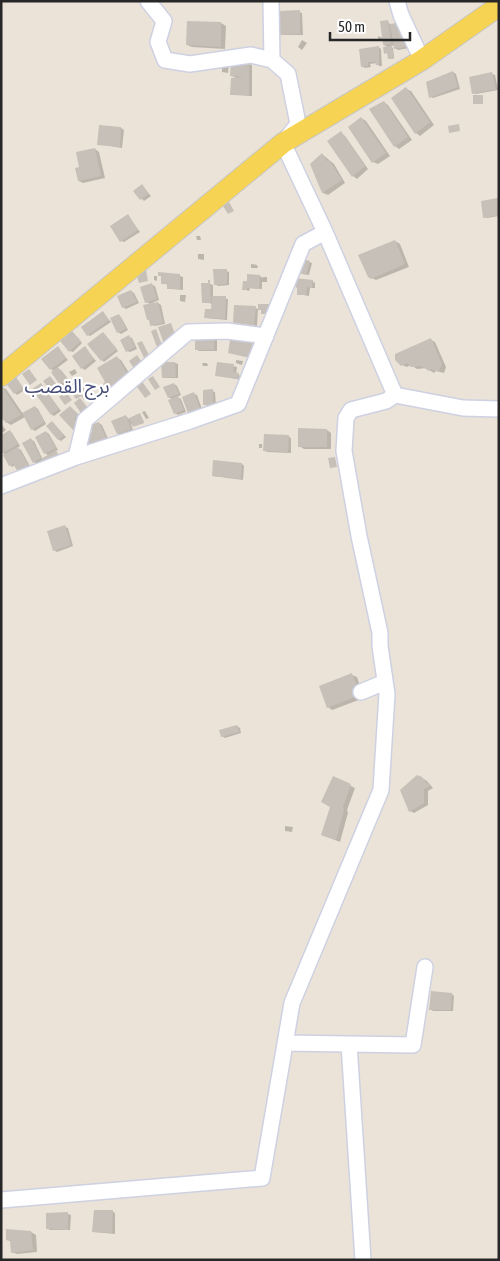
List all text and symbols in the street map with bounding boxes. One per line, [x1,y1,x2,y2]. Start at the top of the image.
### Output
scale bar [330,10,410,42]
text: 50 m [338,18,365,35]
district label: برج القصب [24,375,110,400]

